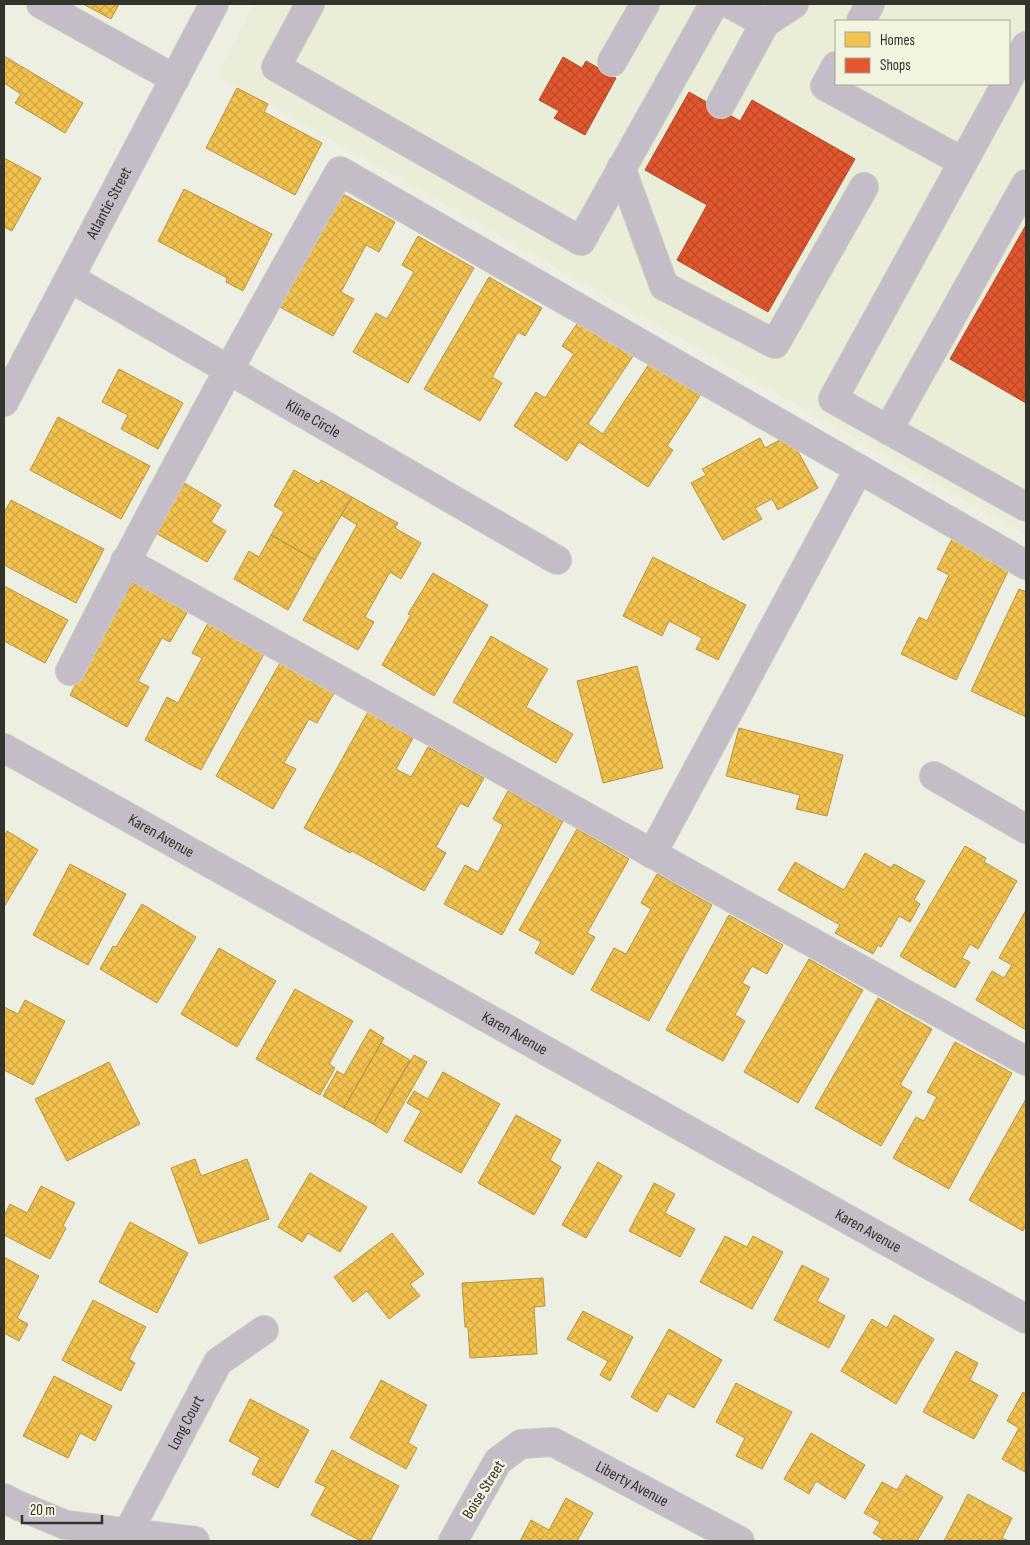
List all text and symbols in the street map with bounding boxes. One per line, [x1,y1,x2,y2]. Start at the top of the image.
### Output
legend [835,20,1010,85]
text: Homes [880,31,915,50]
text: Shops [880,56,911,75]
street label: Atlantic Street [82,164,136,243]
street label: Kline Circle [282,395,344,442]
street label: Karen Avenue [125,810,197,862]
street label: Karen Avenue [478,1007,551,1059]
street label: Karen Avenue [832,1205,905,1257]
street label: Long Court [164,1392,208,1453]
street label: Boise Street [459,1457,509,1523]
street label: Liberty Avenue [593,1457,672,1511]
scale bar [22,1492,102,1524]
text: 20 m [30,1501,55,1520]

